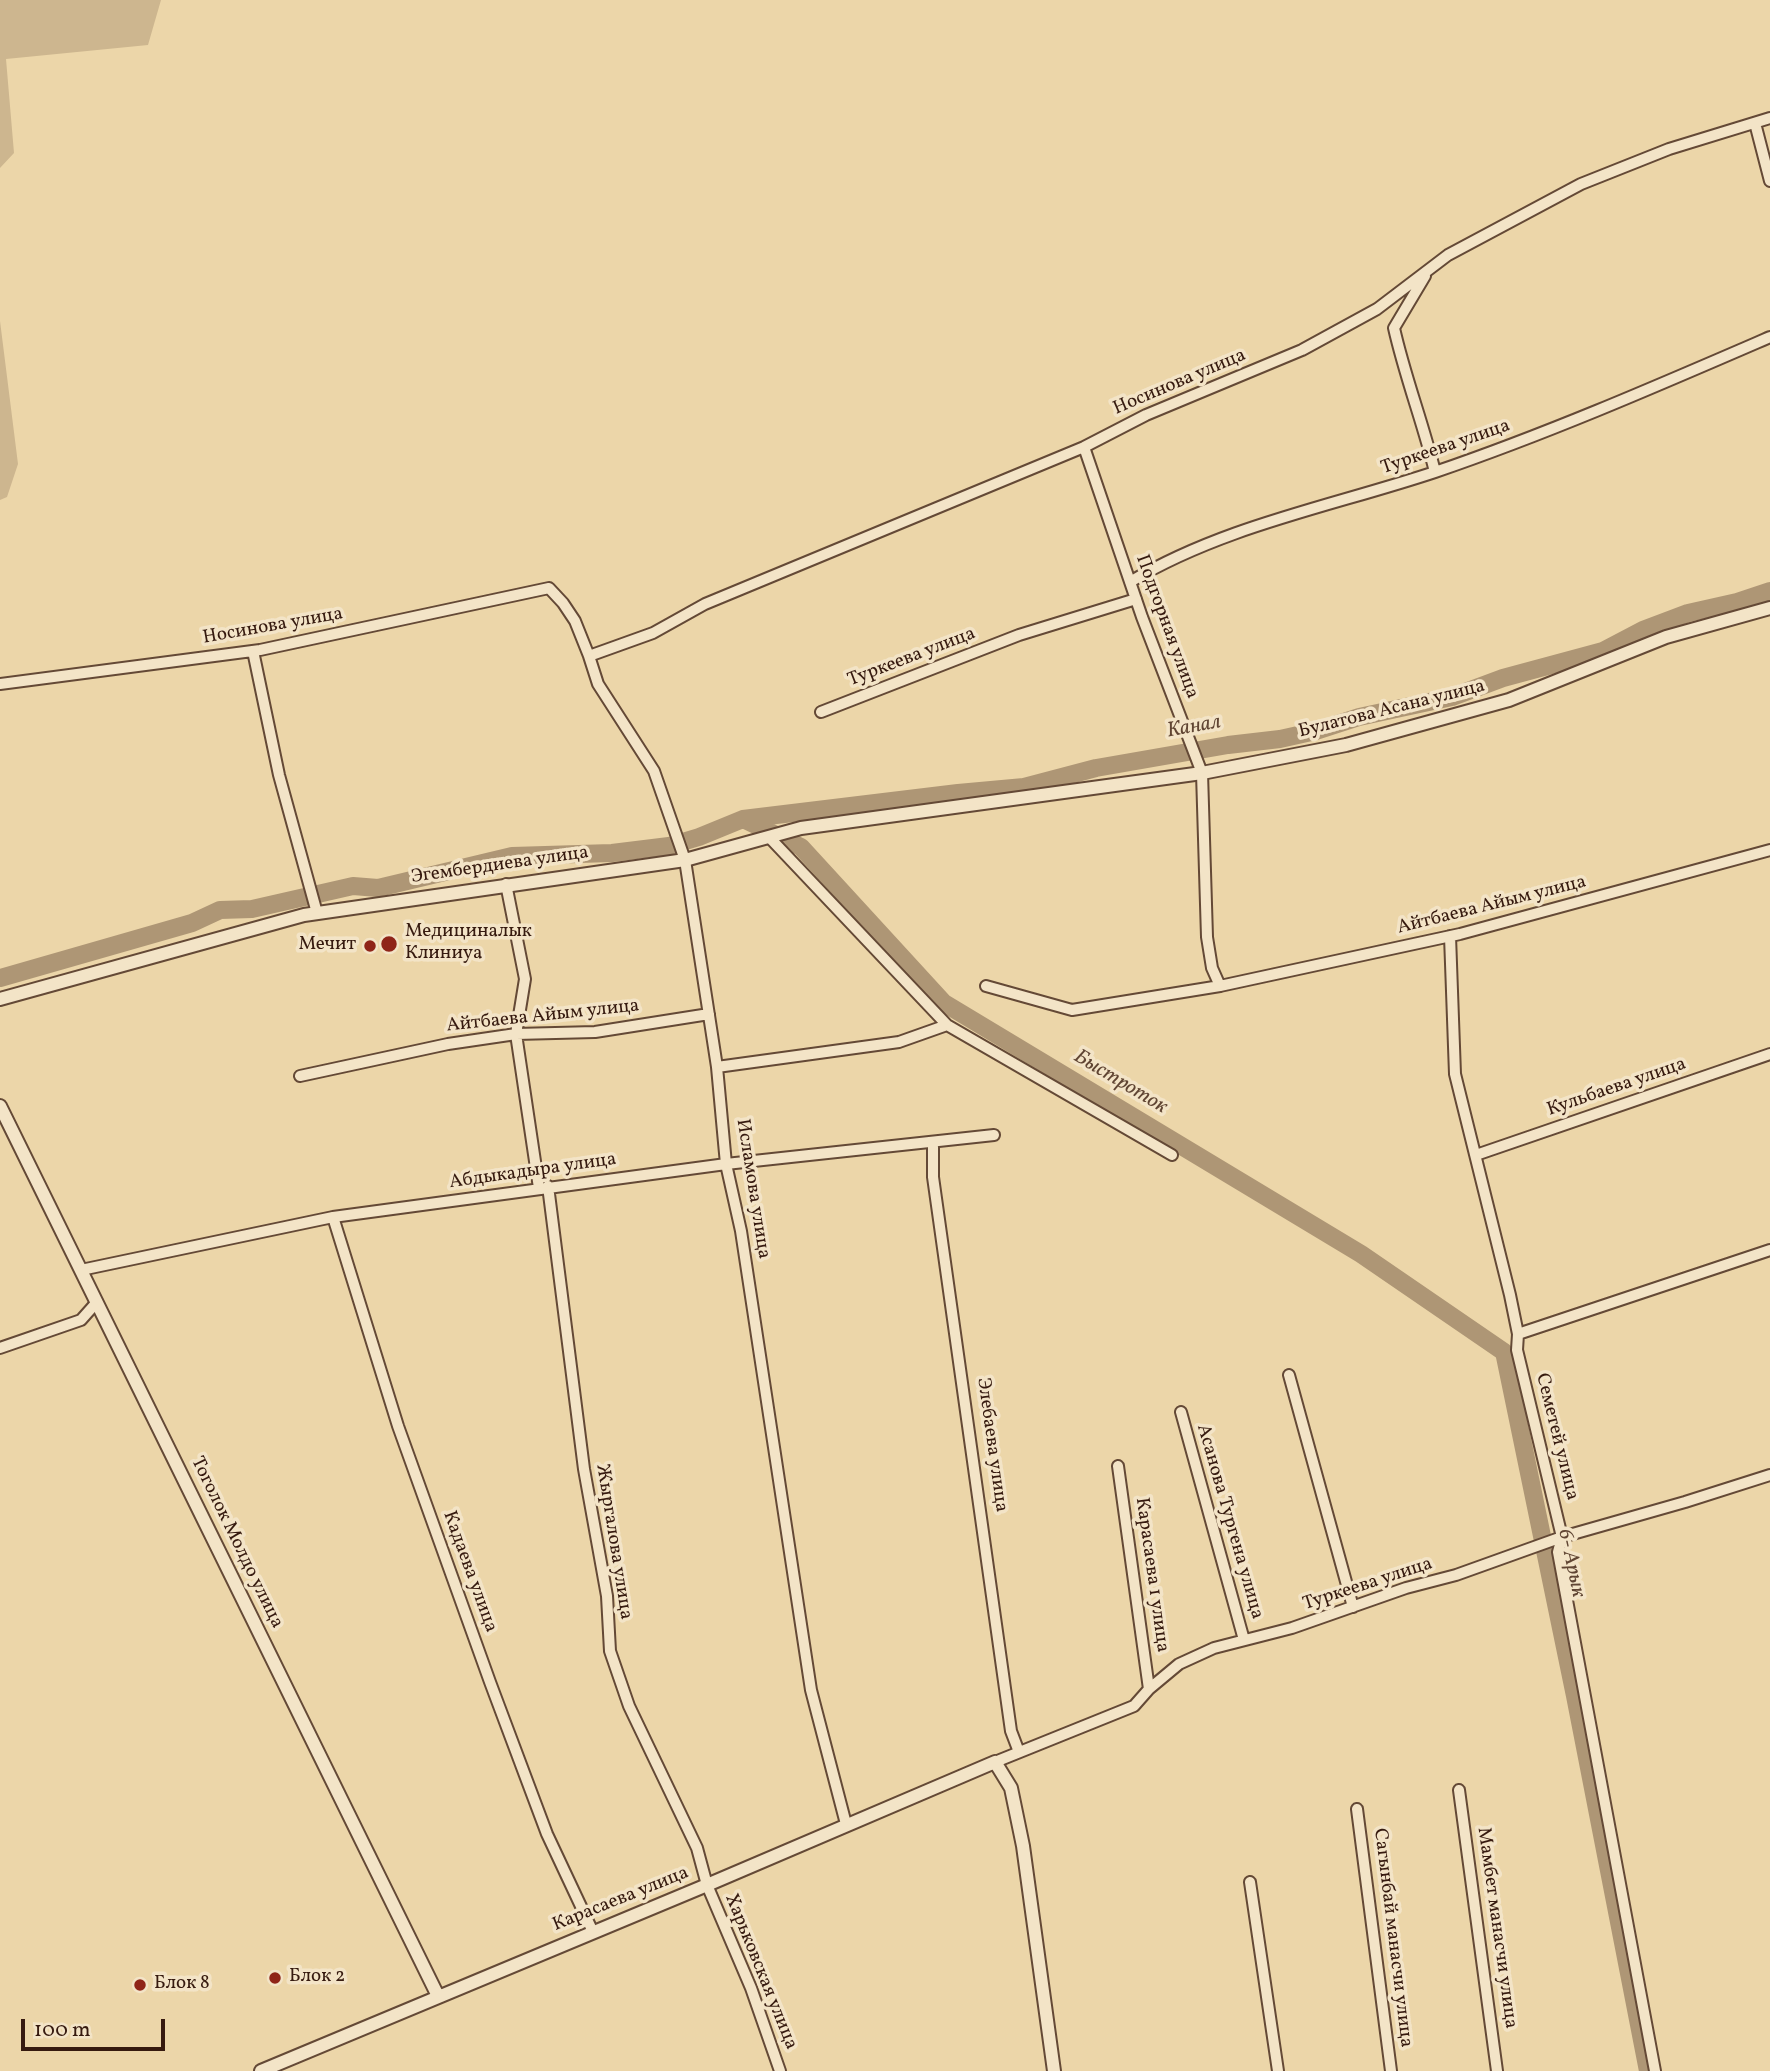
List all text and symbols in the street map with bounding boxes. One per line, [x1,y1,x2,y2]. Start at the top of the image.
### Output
street label: Носинова улица [1110,345,1250,421]
street label: Туркеева улица [1378,415,1514,481]
street label: Подгорная улица [1129,552,1203,702]
street label: Носинова улица [201,603,345,651]
street label: Туркеева улица [845,623,979,693]
street label: Булатова Асана улица [1296,676,1488,744]
water label: Канал [1165,711,1223,745]
street label: Эгембердиева улица [410,842,590,890]
street label: Айтбаева Айым улица [1395,871,1589,941]
place label: Медициналык Клиниуа [405,922,532,966]
marker: Медициналык Клиниуа [379,934,399,954]
place label: Мечит [298,935,356,957]
marker: Мечит [362,938,378,954]
street label: Айтбаева Айым улица [445,996,641,1038]
water label: Быстроток [1069,1045,1171,1121]
street label: Кульбаева улица [1544,1054,1690,1122]
street label: Исламова улица [730,1117,774,1261]
street label: Абдыкадыра улица [448,1149,618,1195]
street label: Семетей улица [1529,1371,1583,1503]
street label: Элебаева улица [970,1376,1012,1514]
street label: Асанова Тургена улица [1190,1422,1268,1622]
street label: Тоголок Молдо улица [185,1454,287,1632]
street label: Жыргалова улица [589,1463,637,1621]
street label: Карасаева 1 улица [1129,1496,1173,1654]
street label: Кадаева улица [437,1508,501,1636]
water label: 6- Арык [1550,1526,1590,1600]
street label: Туркеева улица [1300,1553,1436,1617]
street label: Мамбет манасчи улица [1471,1826,1521,2030]
street label: Сагынбай манасчи улица [1367,1827,1417,2049]
street label: Карасаева улица [550,1862,692,1938]
street label: Харьковская улица [718,1891,802,2053]
place label: Блок 2 [289,1967,345,1989]
marker: Блок 2 [267,1970,283,1986]
place label: Блок 8 [154,1974,210,1996]
marker: Блок 8 [132,1977,148,1993]
scale bar [24,2004,168,2048]
text: 100 m [34,2016,91,2045]

